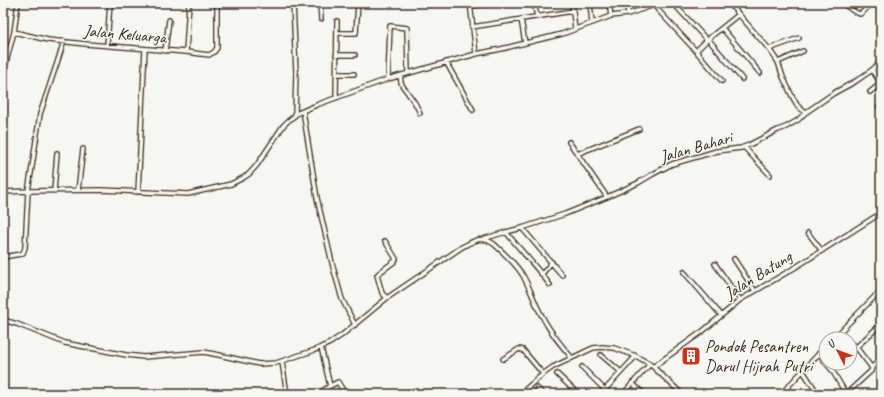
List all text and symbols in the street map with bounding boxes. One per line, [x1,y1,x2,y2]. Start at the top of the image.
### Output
street label: Jalan Keluarga [82,20,169,48]
street label: Jalan Bahari [657,126,736,168]
street label: Jalan Batung [720,245,797,304]
north arrow [818,331,858,371]
place label: Pondok Pesantren Darul Hijrah Putri [705,336,815,377]
text: U [824,336,839,351]
building icon: Pondok Pesantren Darul Hijrah Putri [680,345,702,367]

